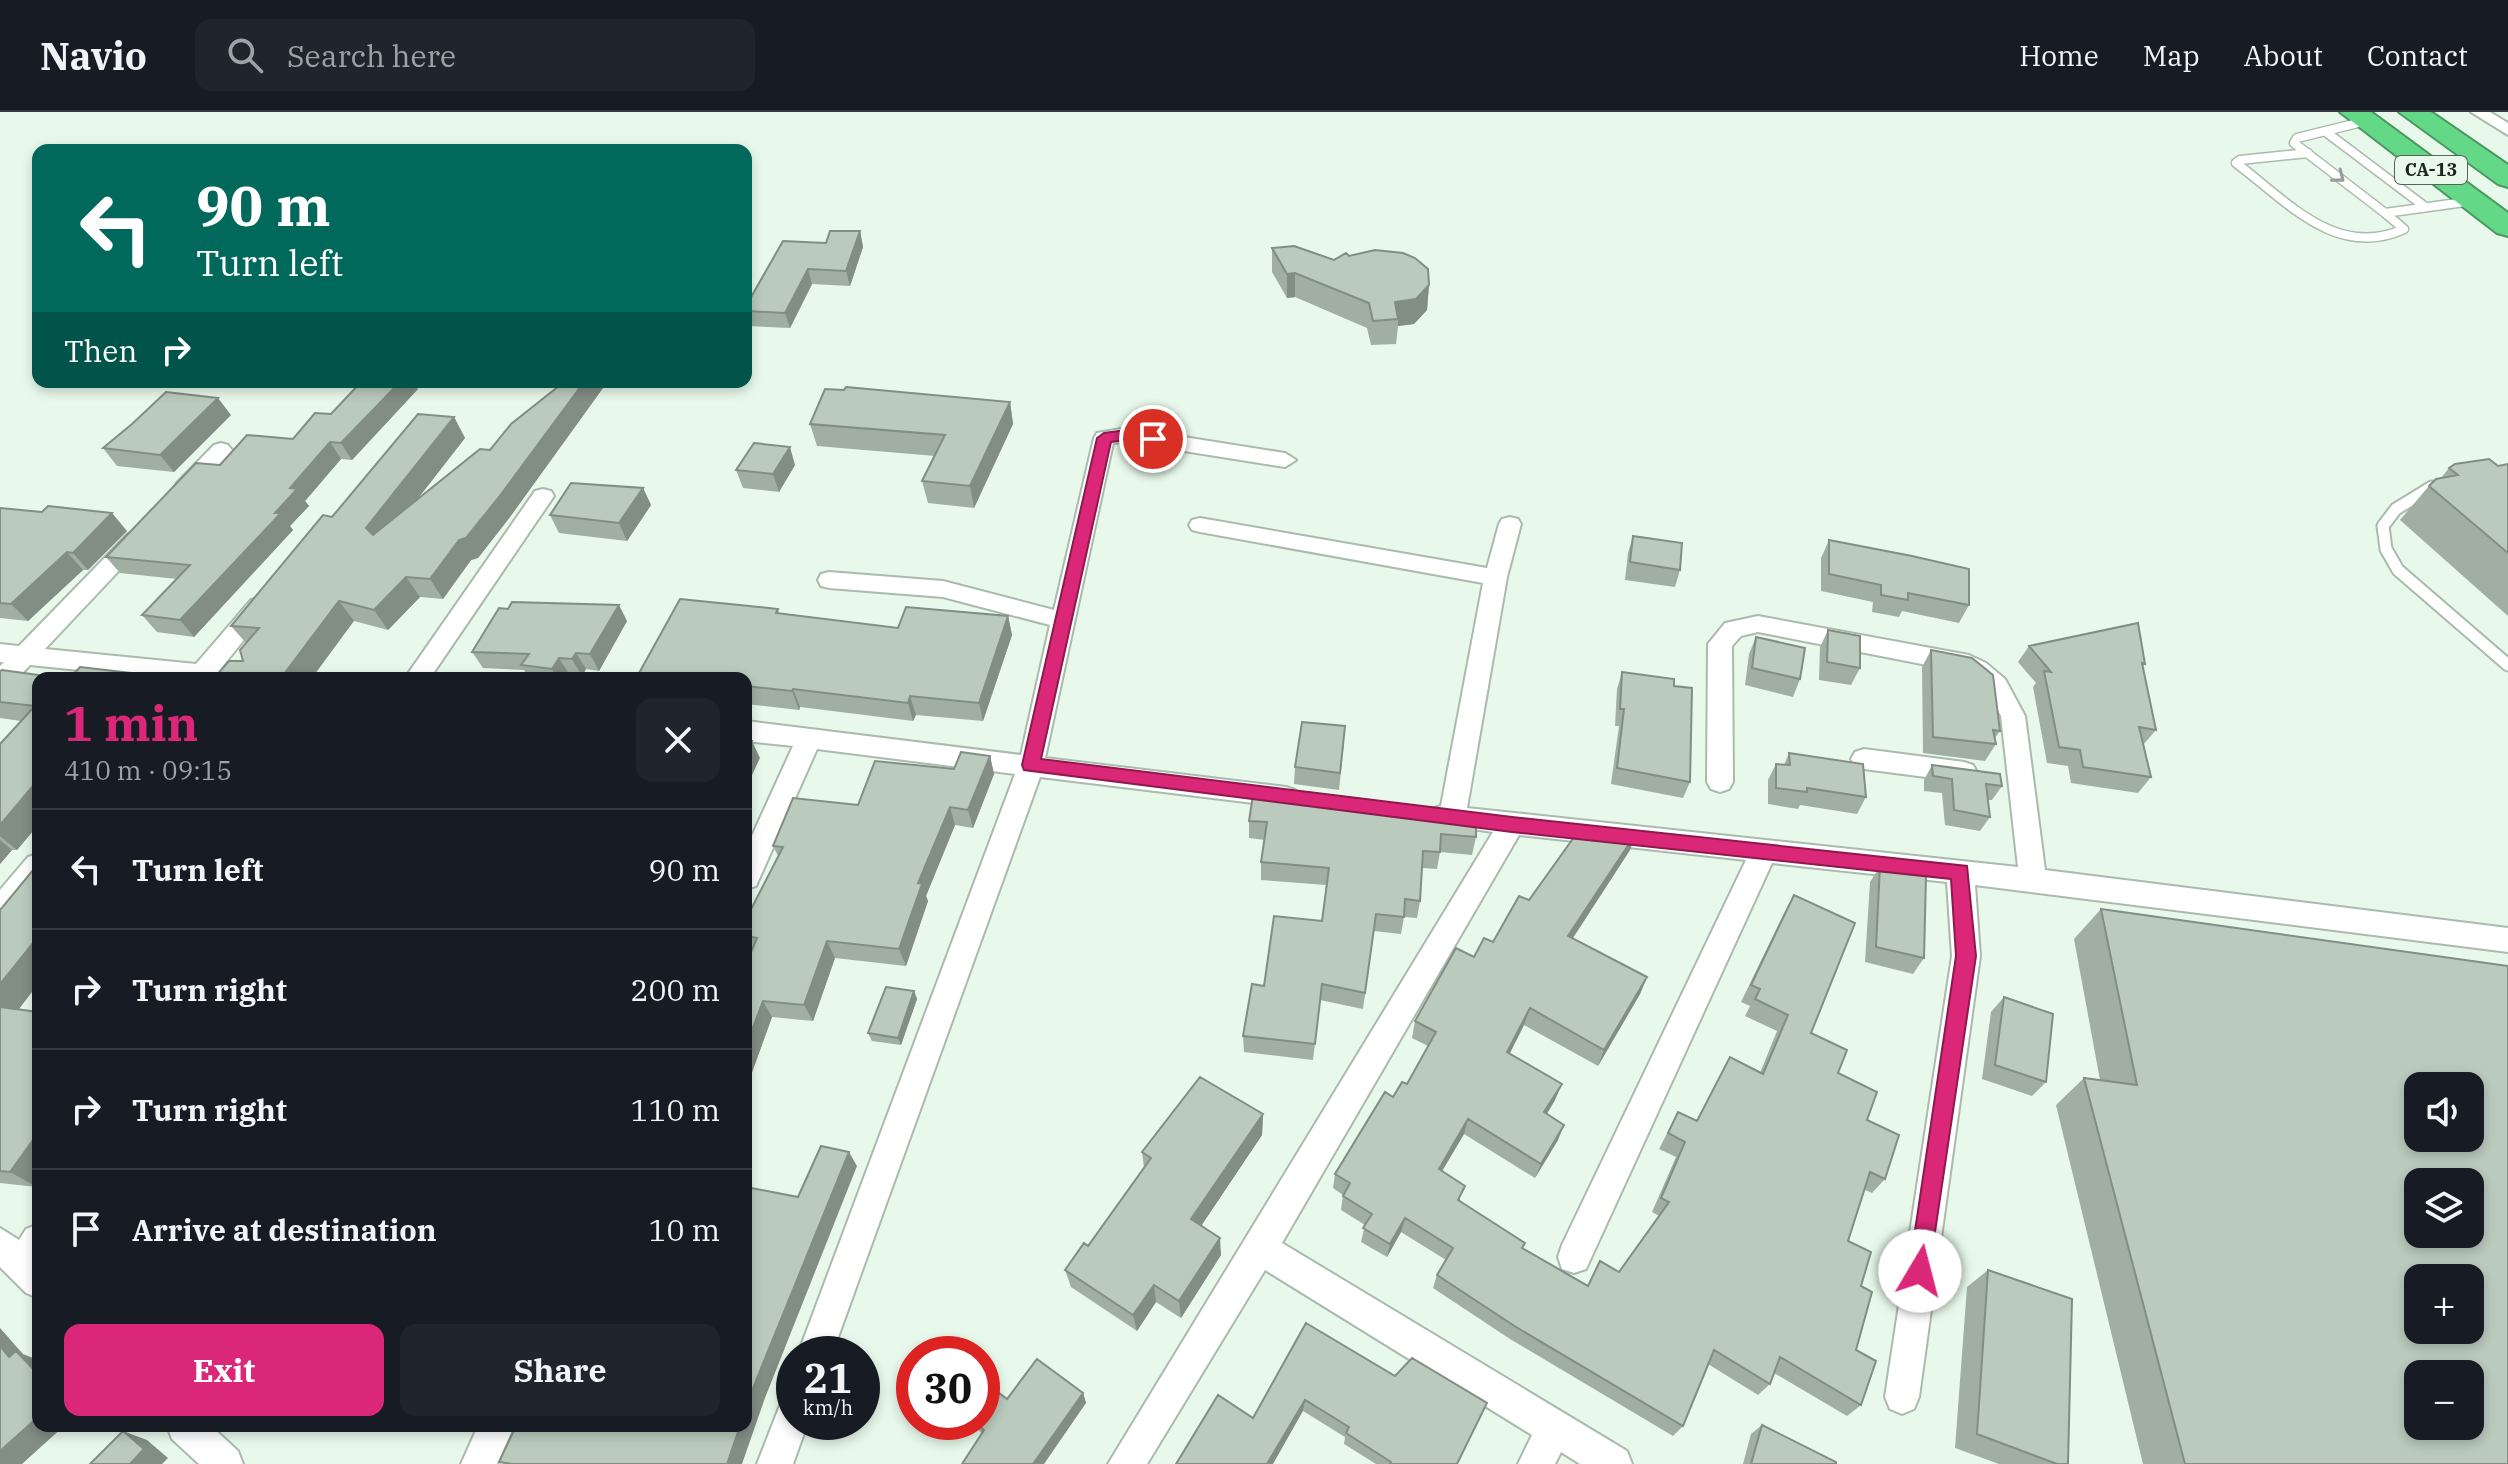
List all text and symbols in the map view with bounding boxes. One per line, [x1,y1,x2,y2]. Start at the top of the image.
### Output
search box [195,19,755,91]
text: Navio [40,31,147,80]
icon: search [223,33,267,77]
text: Search here [287,36,456,75]
text: Home [2019,37,2099,74]
text: Map [2143,37,2200,74]
text: About [2244,37,2323,74]
text: Contact [2367,37,2468,74]
road number: CA-13 [2395,156,2467,184]
one-way arrow [2330,167,2345,181]
text: 90 m [196,169,331,241]
icon: left [64,176,168,280]
text: Turn left [196,239,343,286]
icon: right [154,328,198,372]
text: Then [64,331,138,370]
pin [1119,405,1187,473]
icon: arrive [1131,417,1175,461]
text: 1 min [64,692,198,754]
button: close [636,698,720,782]
text: 410 m · 09:15 [64,753,232,787]
icon: left [64,847,108,891]
text: Turn left [132,850,264,889]
text: 90 m [648,850,720,889]
icon: right [64,967,108,1011]
text: Turn right [132,970,287,1009]
text: 200 m [630,970,720,1009]
map controls [2404,1072,2484,1440]
button: sound [2404,1072,2484,1152]
icon: right [64,1087,108,1131]
text: Turn right [132,1090,287,1129]
text: 110 m [630,1090,720,1129]
button: layers [2404,1168,2484,1248]
icon: arrive [64,1207,108,1251]
text: Arrive at destination [132,1210,437,1249]
text: 10 m [648,1210,720,1249]
position arrow [1878,1229,1962,1313]
button: + [2404,1264,2484,1344]
button: Exit [64,1324,384,1416]
button: Share [400,1324,720,1416]
speed limit sign: 30 [896,1336,1000,1440]
text: 21 [804,1352,852,1404]
button: − [2404,1360,2484,1440]
text: km/h [803,1394,853,1421]

